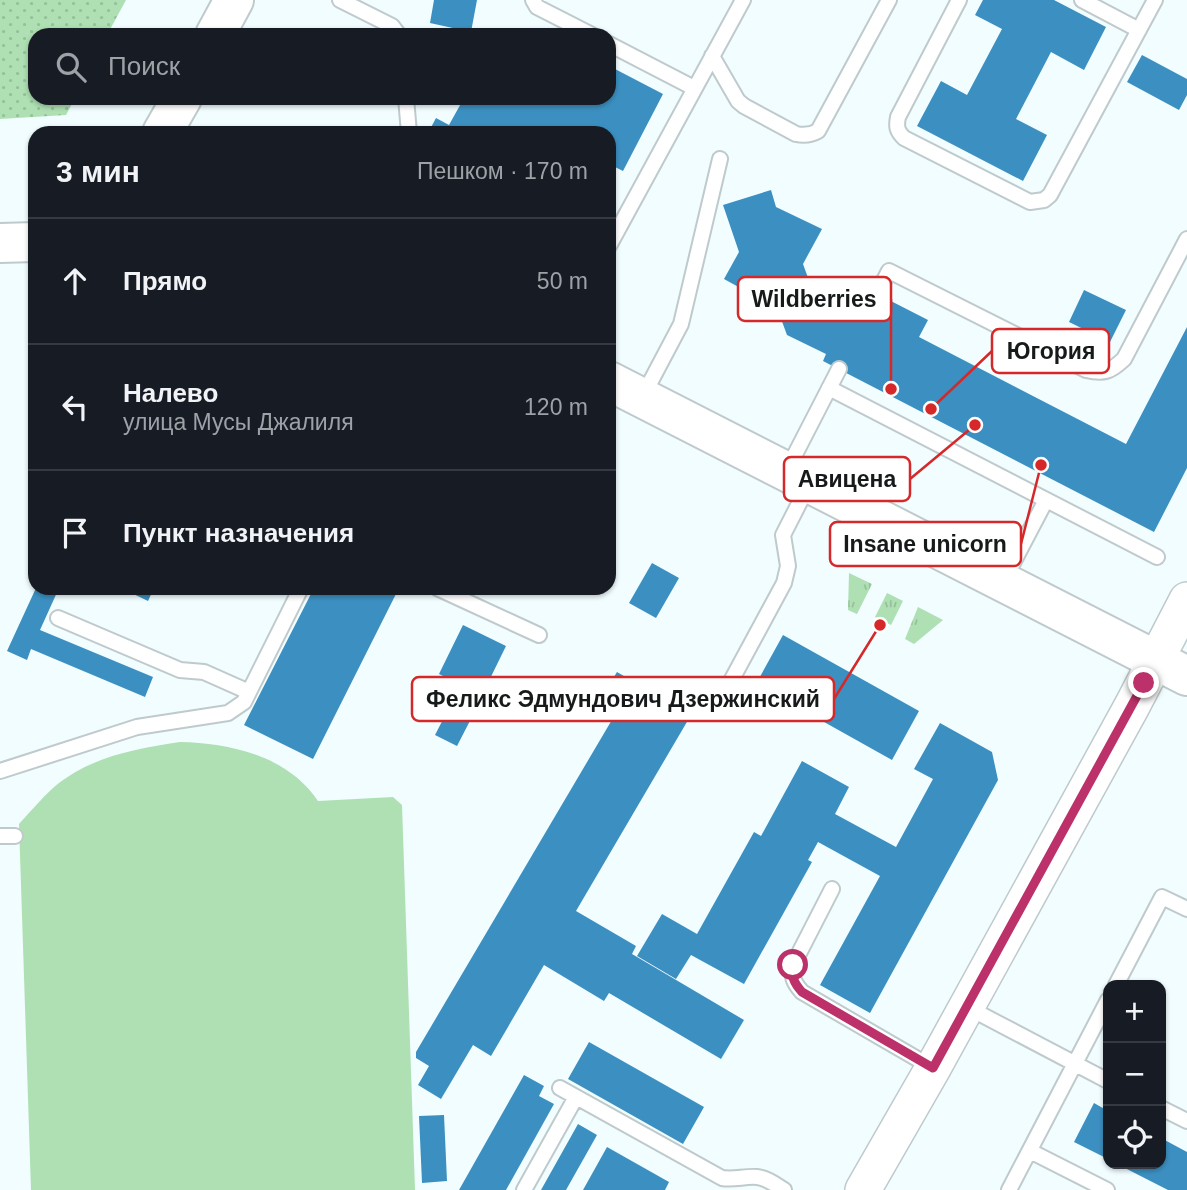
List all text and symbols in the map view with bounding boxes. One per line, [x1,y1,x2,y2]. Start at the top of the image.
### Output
search box [28,28,616,105]
icon: search [52,48,90,86]
text: Поиск [108,51,180,81]
text: 3 мин [56,155,140,188]
text: Пешком · 170 m [417,158,588,184]
icon: ahead [56,262,94,300]
text: Прямо [123,266,207,296]
text: 50 m [537,268,588,294]
callout: Wildberries [738,277,891,321]
text: Wildberries [751,286,877,312]
callout: Югория [992,329,1109,373]
text: Югория [1007,338,1095,364]
text: Налево [123,378,218,408]
icon: left [56,388,94,426]
text: 120 m [524,394,588,420]
text: улица Мусы Джалиля [123,409,354,435]
callout: Авицена [784,457,910,501]
text: Авицена [798,466,896,492]
icon: arrive [56,514,94,552]
text: Пункт назначения [123,518,354,548]
callout: Insane unicorn [830,522,1021,566]
text: Insane unicorn [843,531,1007,557]
route end [1128,667,1159,698]
callout: Феликс Эдмундович Дзержинский [412,677,834,721]
text: Феликс Эдмундович Дзержинский [426,686,820,712]
route start [777,949,808,980]
map controls [1103,980,1166,1169]
button: + [1103,980,1166,1043]
button: − [1103,1043,1166,1106]
button: locate [1103,1106,1166,1169]

